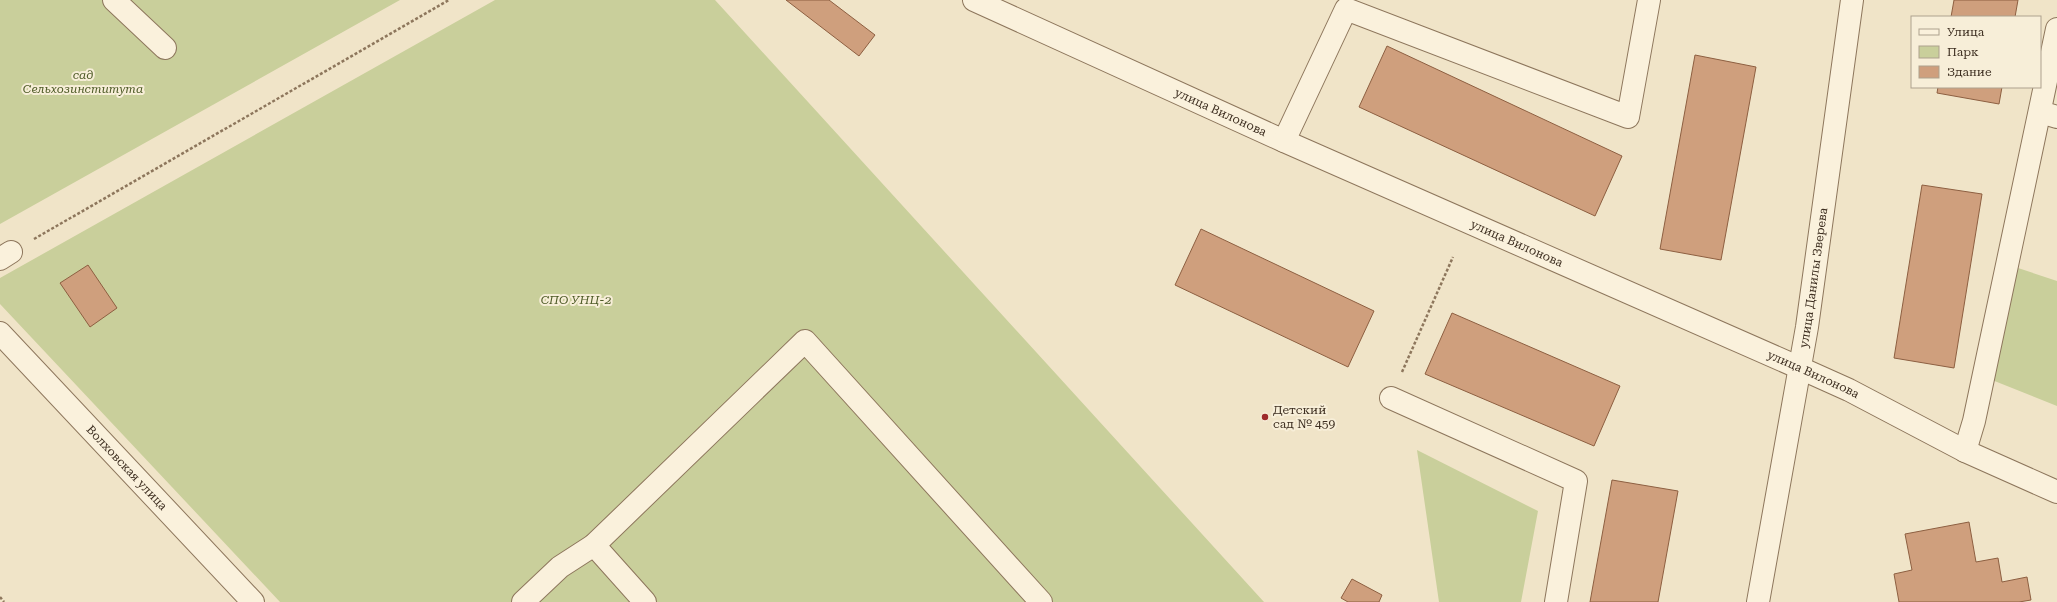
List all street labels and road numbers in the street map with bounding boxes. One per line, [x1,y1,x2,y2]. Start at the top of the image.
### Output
street label: улица Вилонова [1173,85,1269,139]
street label: улица Данилы Зверева [1796,206,1830,349]
street label: улица Вилонова [1469,217,1566,270]
street label: улица Вилонова [1765,348,1862,401]
street label: Волховская улица [84,422,170,513]

